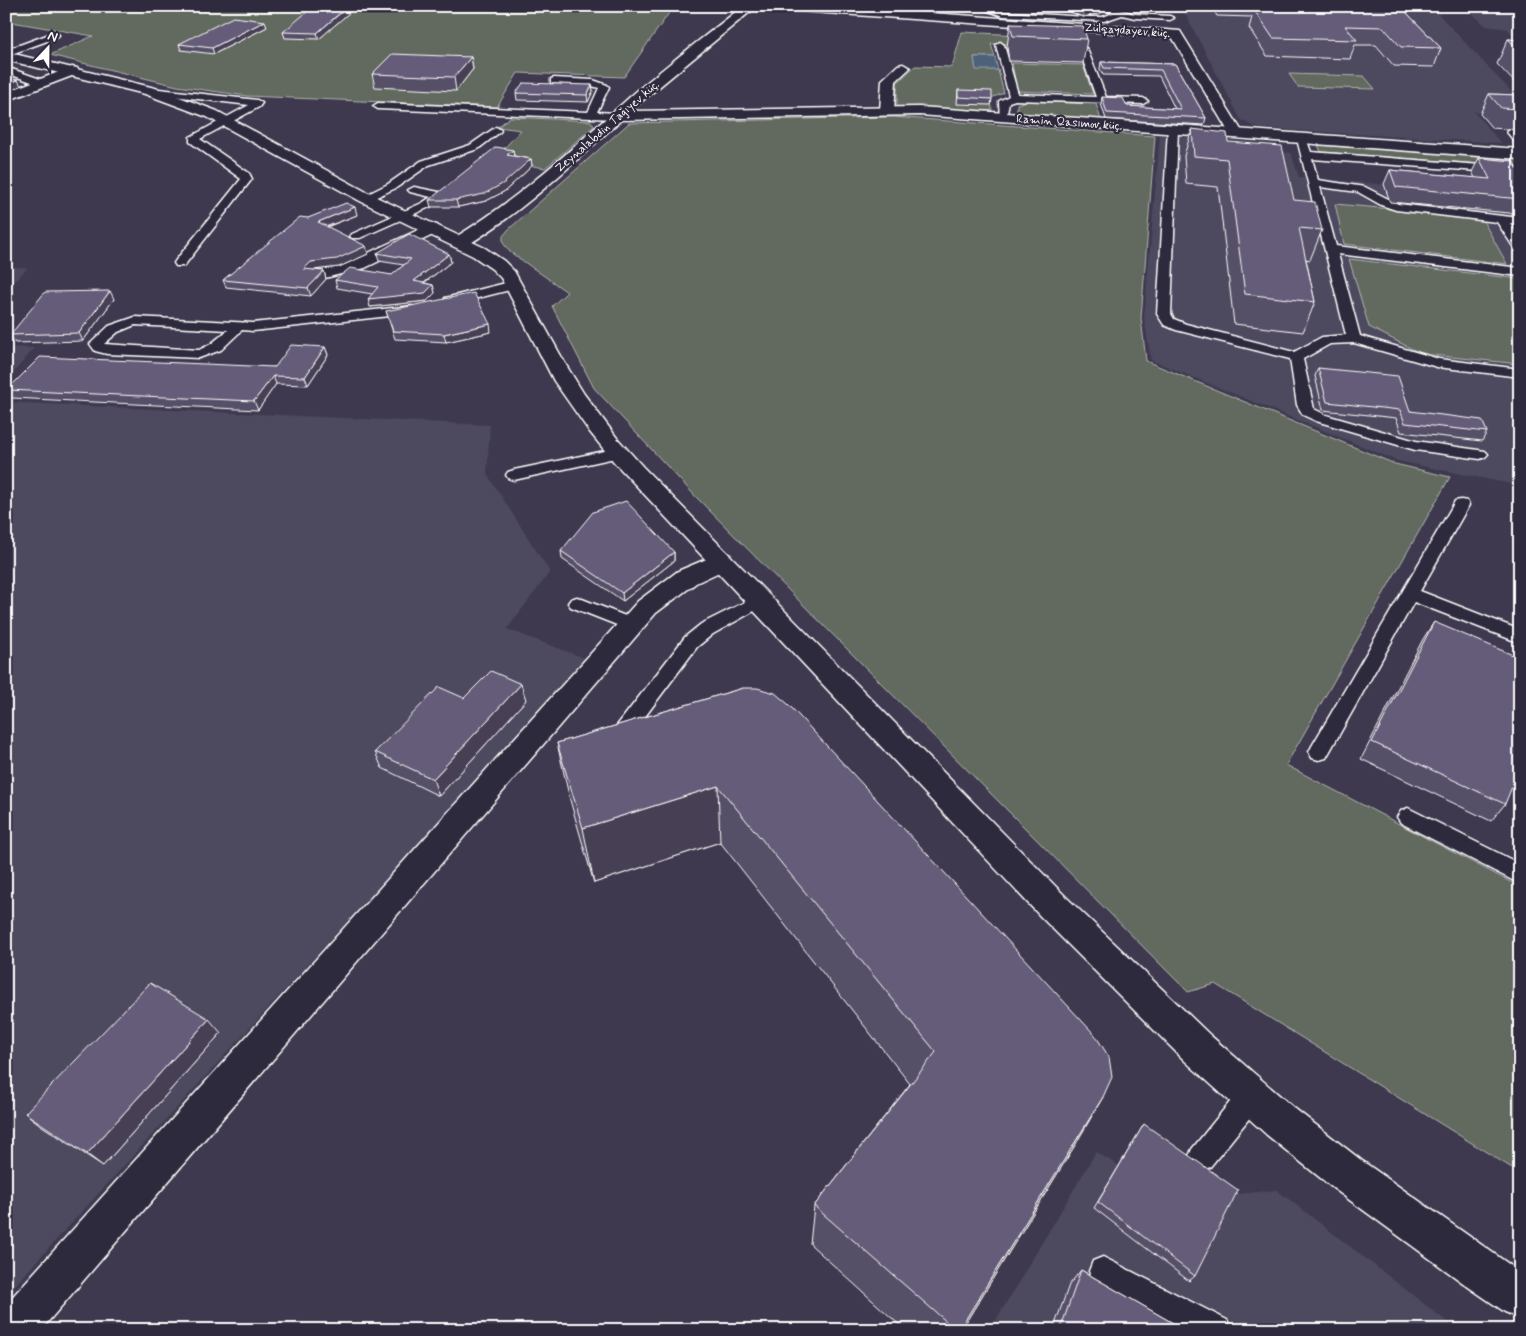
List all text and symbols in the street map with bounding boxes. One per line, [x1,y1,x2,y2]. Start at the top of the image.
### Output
street label: Zülqaydayev küç. [1083,20,1171,42]
north arrow [22,22,72,72]
text: N [45,27,60,47]
street label: Zeynalabdin Tağıyev küç. [552,77,663,176]
street label: Ramin Qasımov küç. [1016,111,1122,135]

